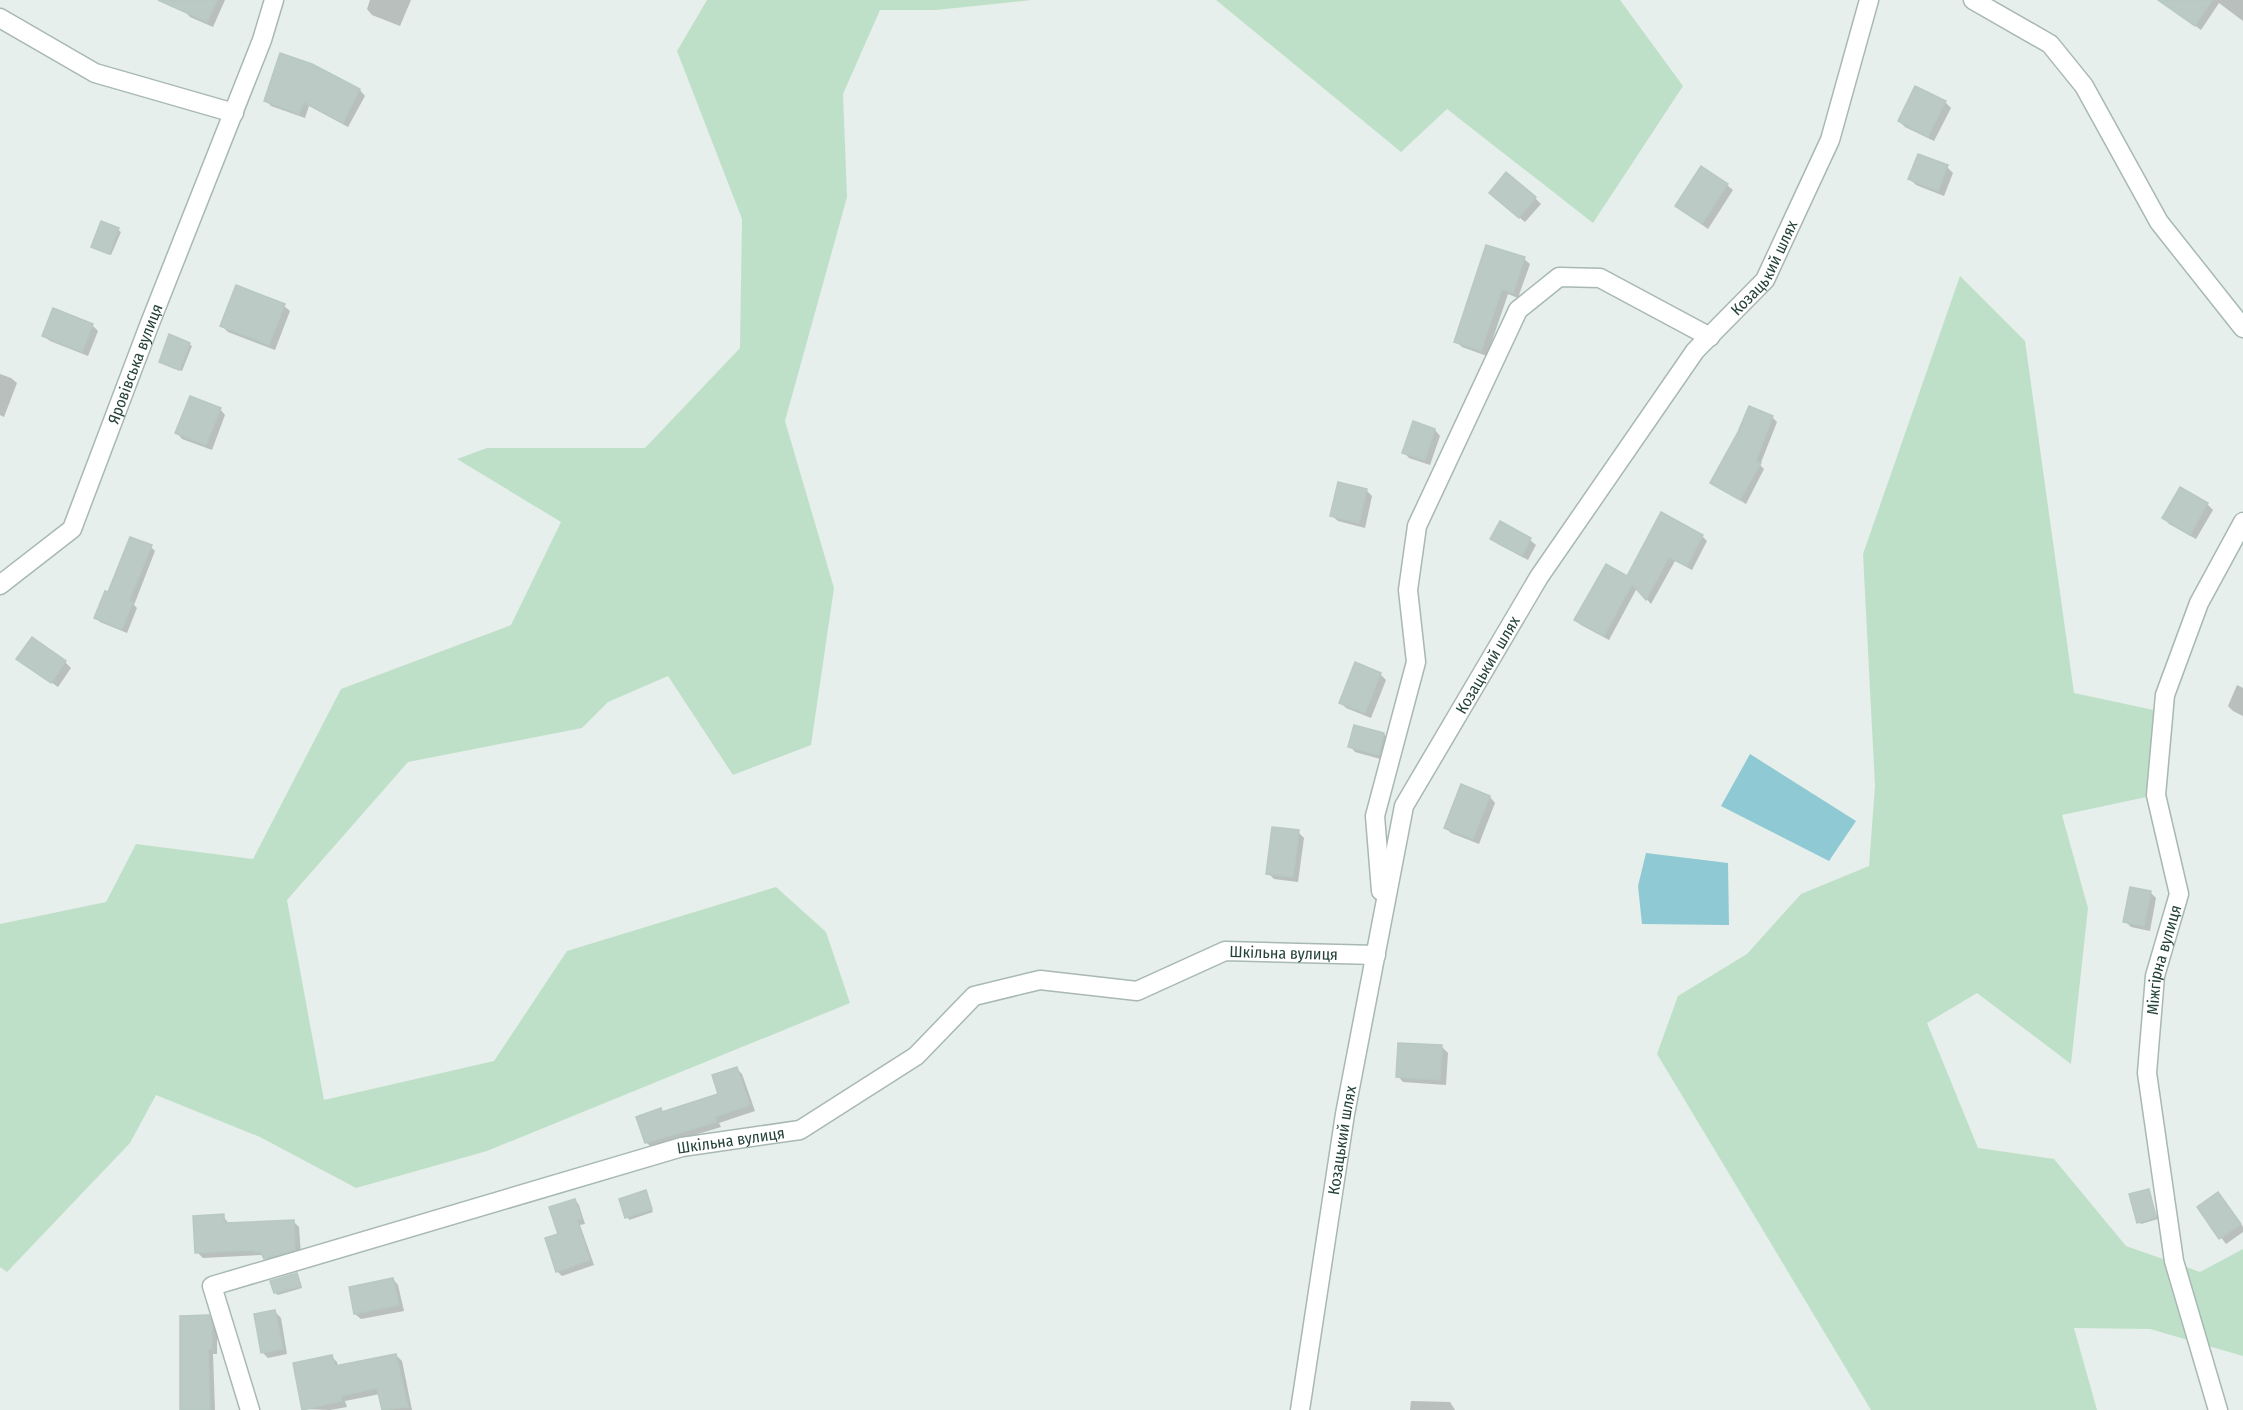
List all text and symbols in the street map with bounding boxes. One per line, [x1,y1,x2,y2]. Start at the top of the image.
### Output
street label: Козацький шлях [1727,217,1801,319]
street label: Яровівська вулиця [104,301,167,427]
street label: Козацький шлях [1452,613,1524,717]
street label: Міжгірна вулиця [2143,903,2185,1016]
street label: Шкільна вулиця [1229,942,1338,964]
street label: Козацький шлях [1324,1084,1360,1196]
street label: Шкільна вулиця [676,1123,786,1158]

